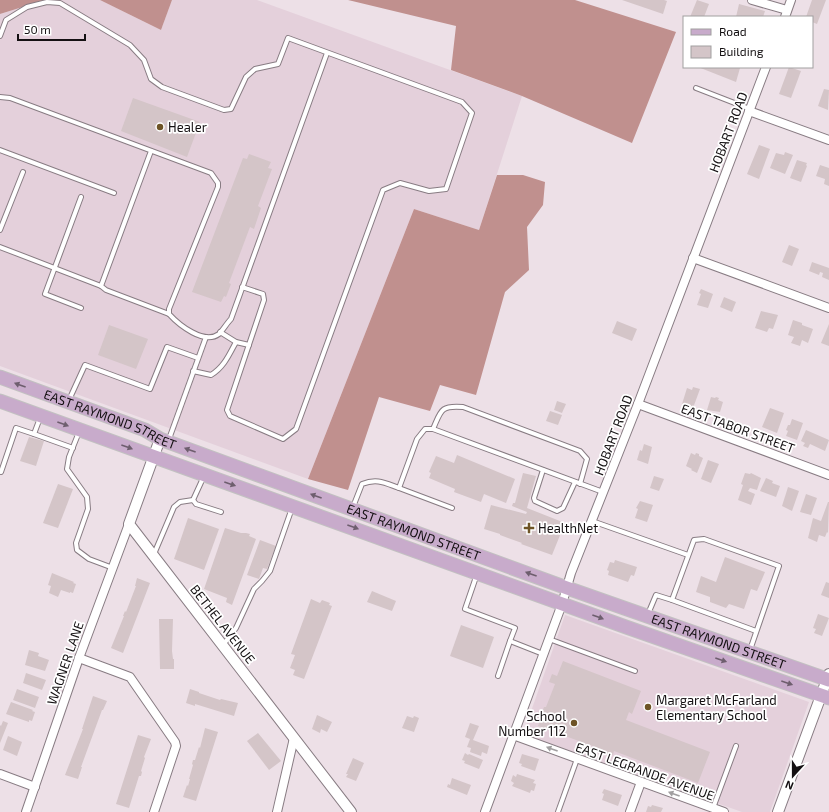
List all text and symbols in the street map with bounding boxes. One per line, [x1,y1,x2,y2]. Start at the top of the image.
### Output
scale bar [18,16,85,42]
legend [683,16,813,68]
text: 50 m [24,22,51,36]
text: Road [719,24,747,38]
text: Building [719,44,764,58]
street label: HOBART ROAD [705,89,751,175]
place label: Healer [168,119,207,135]
marker: Healer [155,122,165,132]
one-way arrow [13,381,25,387]
street label: EAST RAYMOND STREET [42,386,179,452]
street label: HOBART ROAD [590,392,636,478]
street label: EAST TABOR STREET [679,400,798,456]
one-way arrow [57,421,69,427]
one-way arrow [121,444,133,450]
one-way arrow [184,446,196,452]
one-way arrow [225,481,237,487]
one-way arrow [310,492,322,498]
street label: EAST RAYMOND STREET [344,500,483,564]
place label: HealthNet [538,520,598,536]
marker: HealthNet [523,522,535,534]
one-way arrow [347,525,359,531]
one-way arrow [524,571,536,577]
street label: BETHEL AVENUE [187,581,259,667]
street label: EAST RAYMOND STREET [649,610,788,672]
one-way arrow [593,615,605,621]
street label: WAGNER LANE [43,619,87,707]
one-way arrow [715,658,727,664]
one-way arrow [782,681,794,687]
place label: Margaret McFarland Elementary School [656,692,777,723]
marker: Margaret McFarland Elementary School [643,702,653,712]
place label: School Number 112 [498,708,566,739]
marker: School Number 112 [569,718,579,728]
street label: EAST LEGRANDE AVENUE [573,738,717,804]
one-way arrow [545,746,557,752]
north arrow [773,756,813,796]
text: N [783,778,795,793]
one-way arrow [667,791,679,797]

